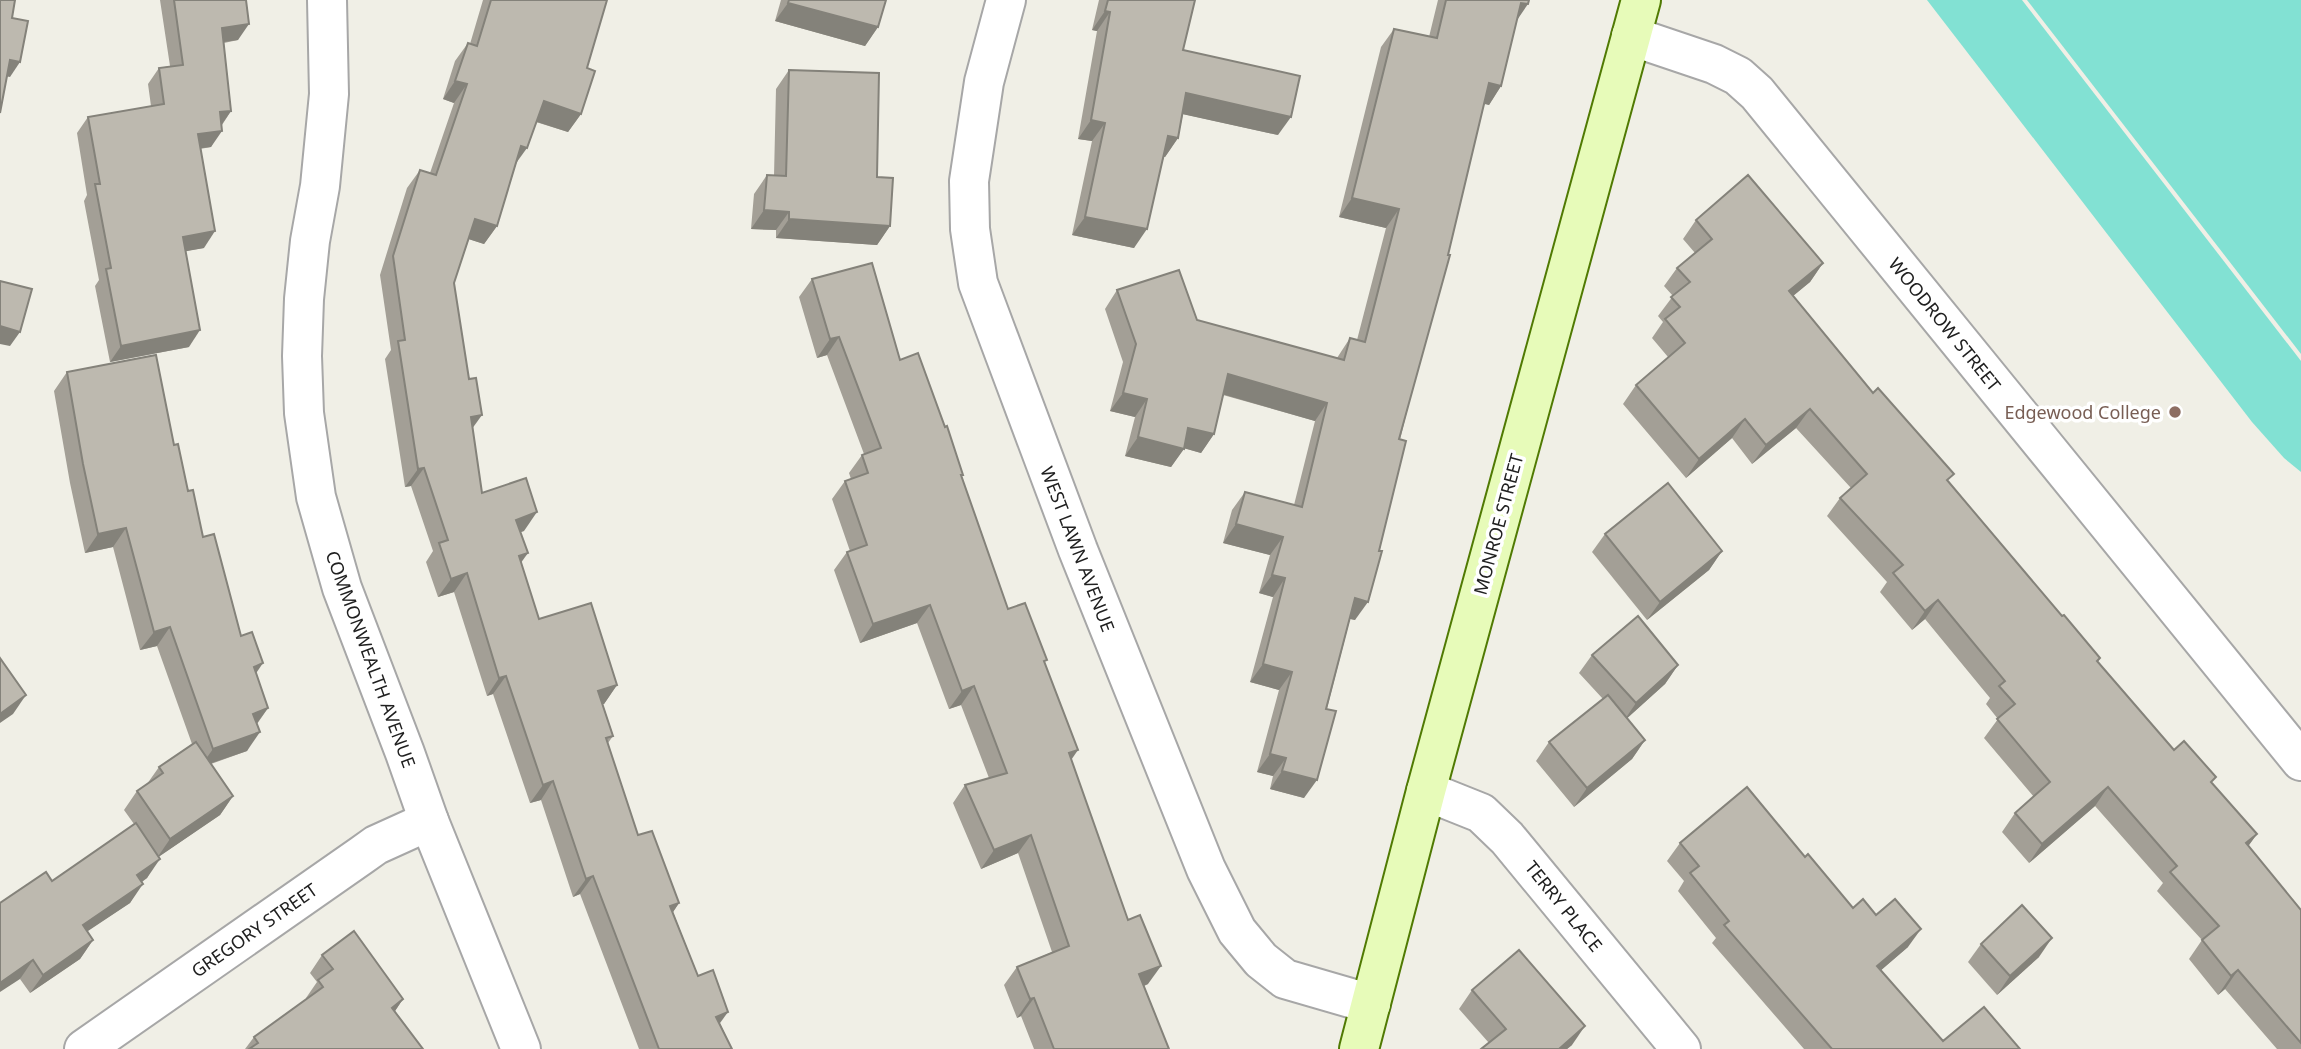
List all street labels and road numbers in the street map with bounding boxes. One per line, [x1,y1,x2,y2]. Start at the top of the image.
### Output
street label: WOODROW STREET [1884,252,2006,396]
street label: MONROE STREET [1468,451,1528,597]
street label: WEST LAWN AVENUE [1035,463,1121,635]
street label: COMMONWEALTH AVENUE [321,547,421,771]
street label: TERRY PLACE [1520,856,1608,956]
street label: GREGORY STREET [186,878,322,982]

